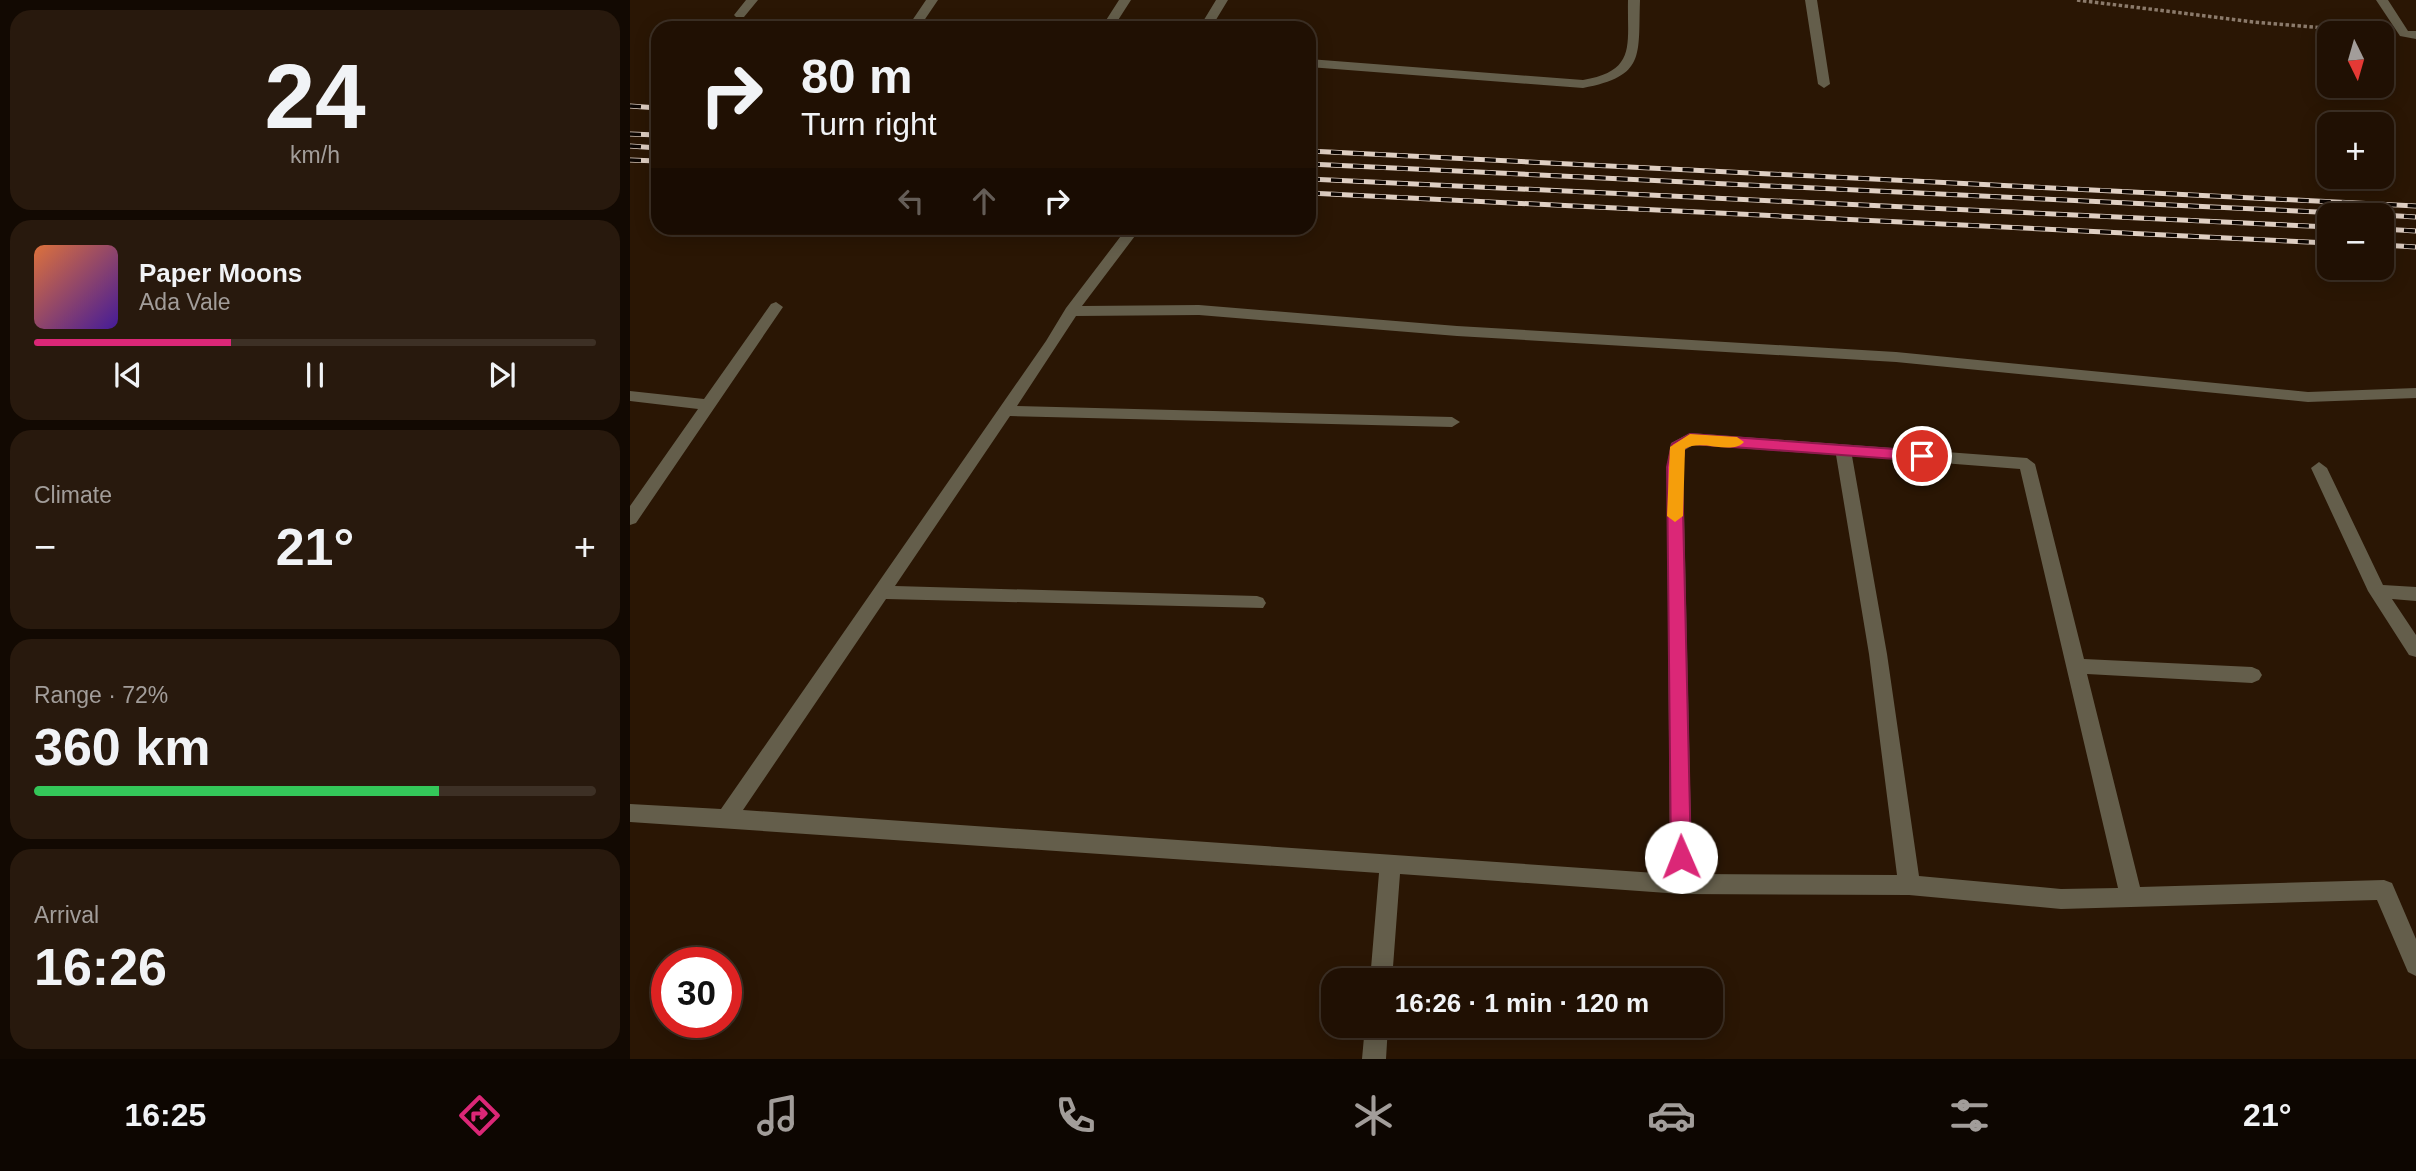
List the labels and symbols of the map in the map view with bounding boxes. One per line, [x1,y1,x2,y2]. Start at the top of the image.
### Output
north arrow [2317,21,2394,98]
pin [1892,426,1952,486]
position arrow [1644,820,1718,894]
speed limit sign: 30 [651,947,742,1038]

